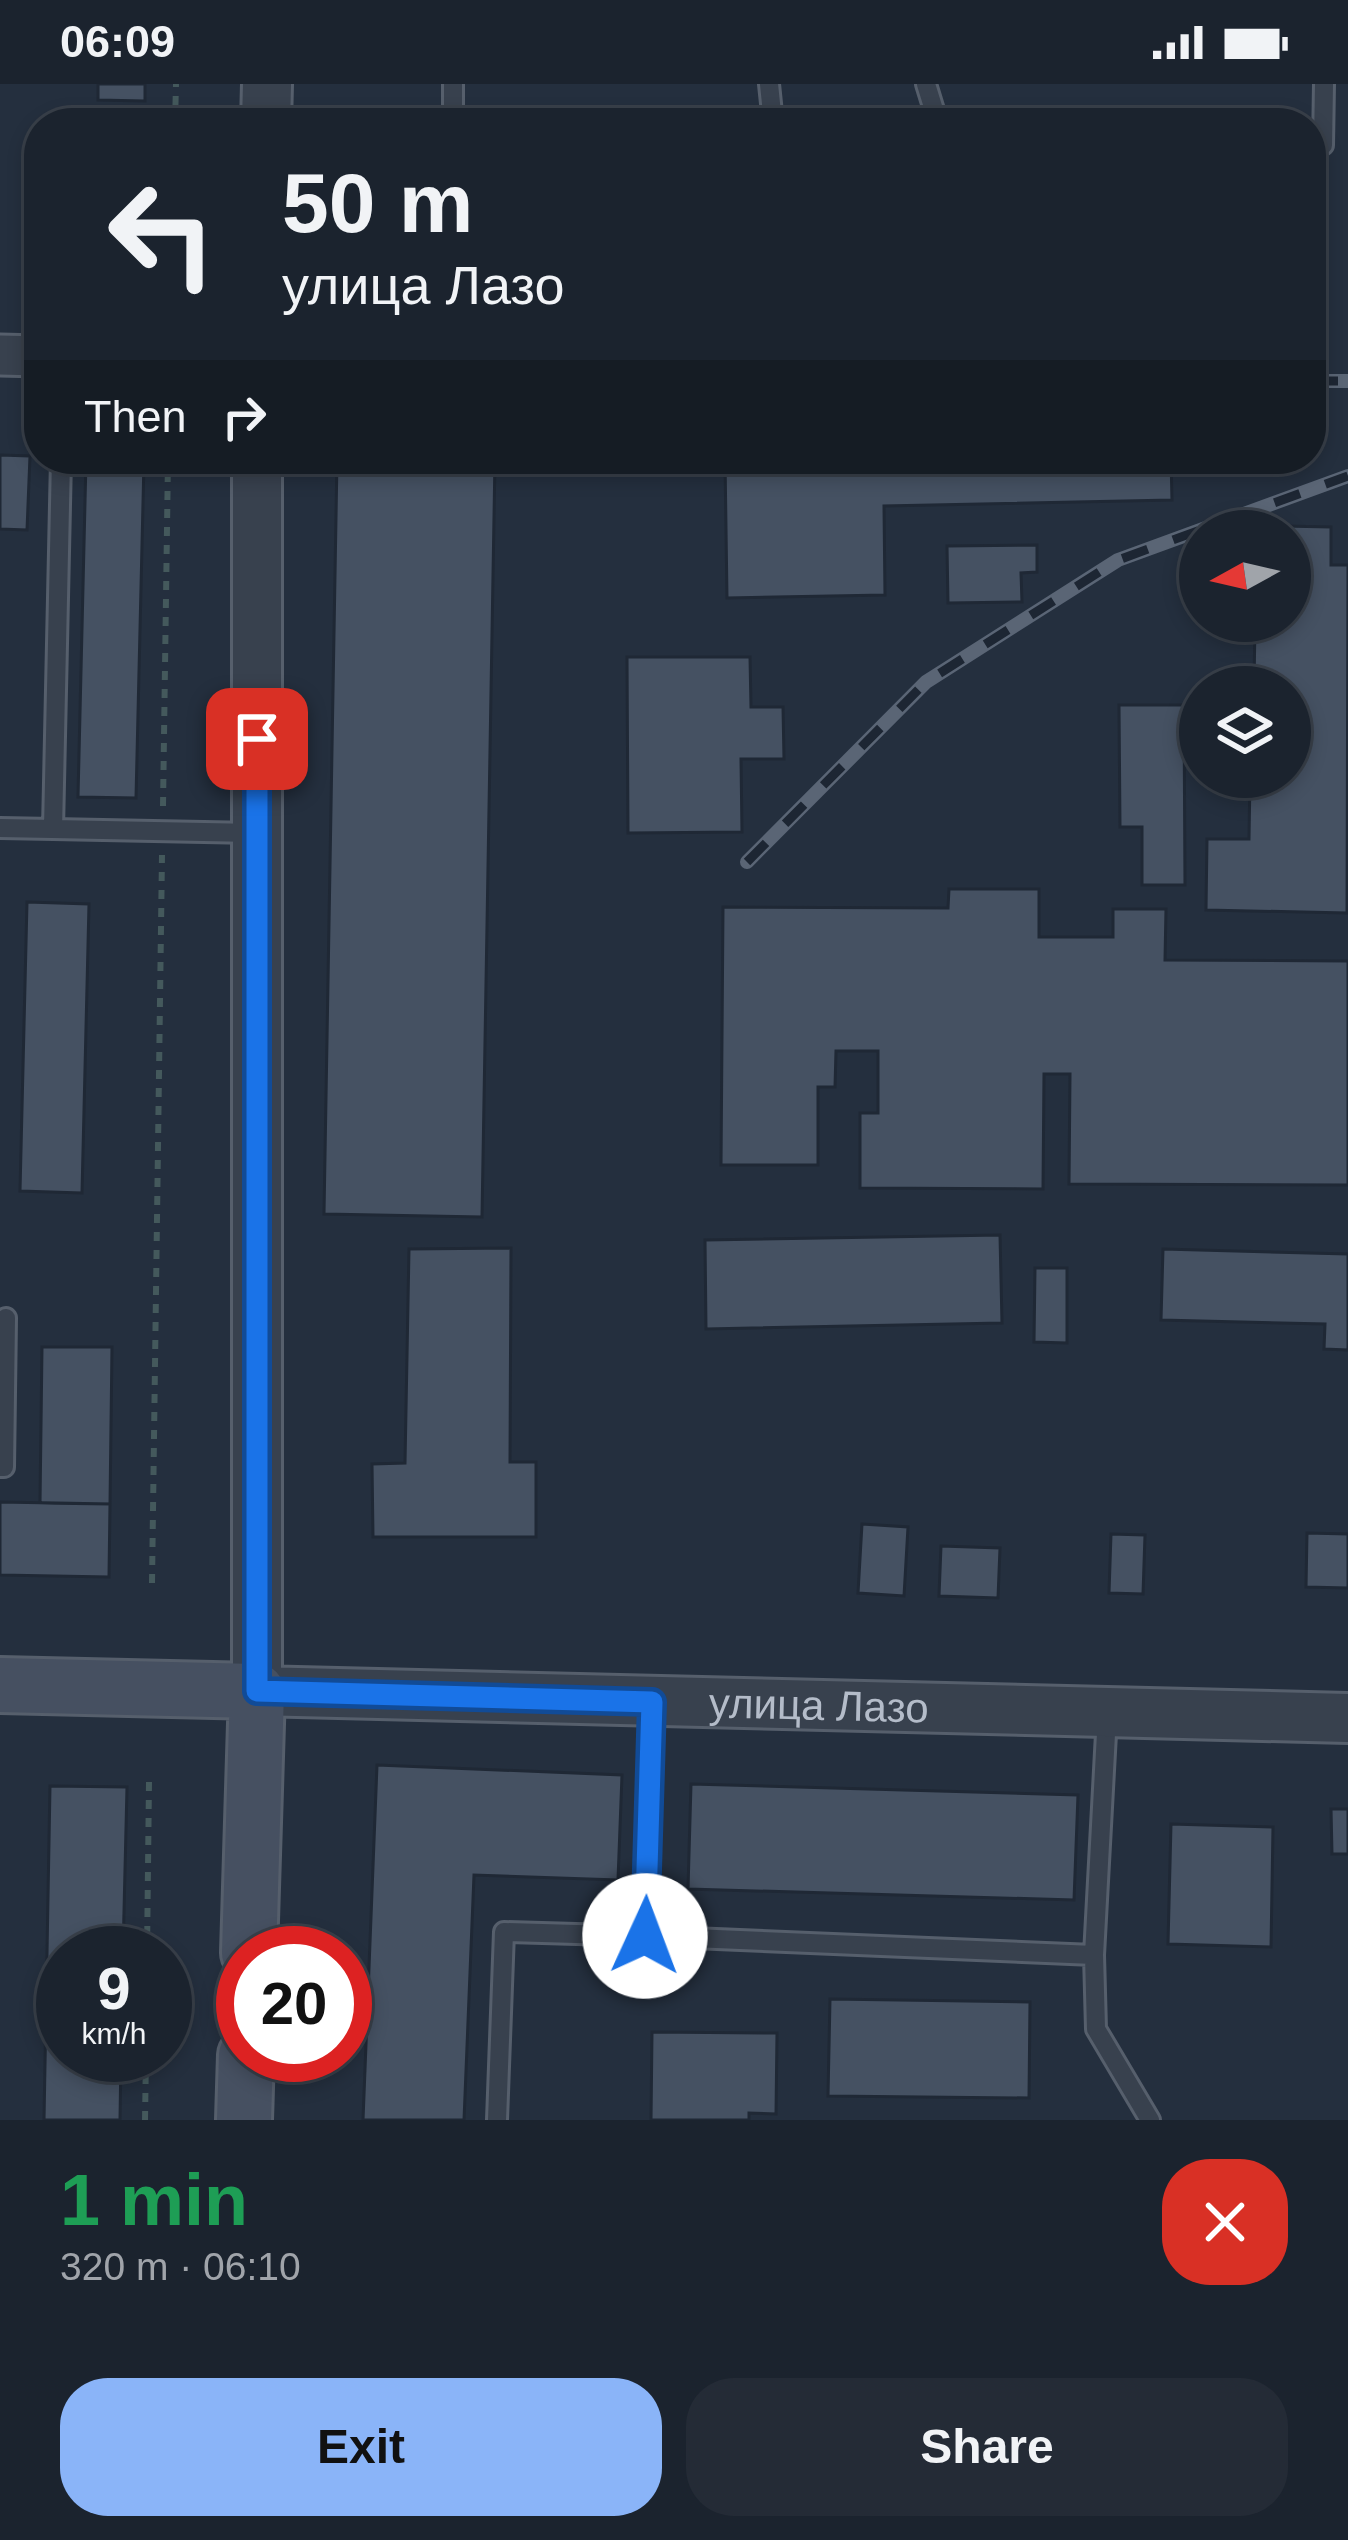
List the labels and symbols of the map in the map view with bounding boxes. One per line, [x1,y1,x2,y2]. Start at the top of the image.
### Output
north arrow [1179,510,1311,642]
pin [206,688,308,790]
street label: улица Лазо [708,1679,929,1731]
position arrow [582,1873,708,1999]
speed limit sign: 20 [216,1926,372,2082]

